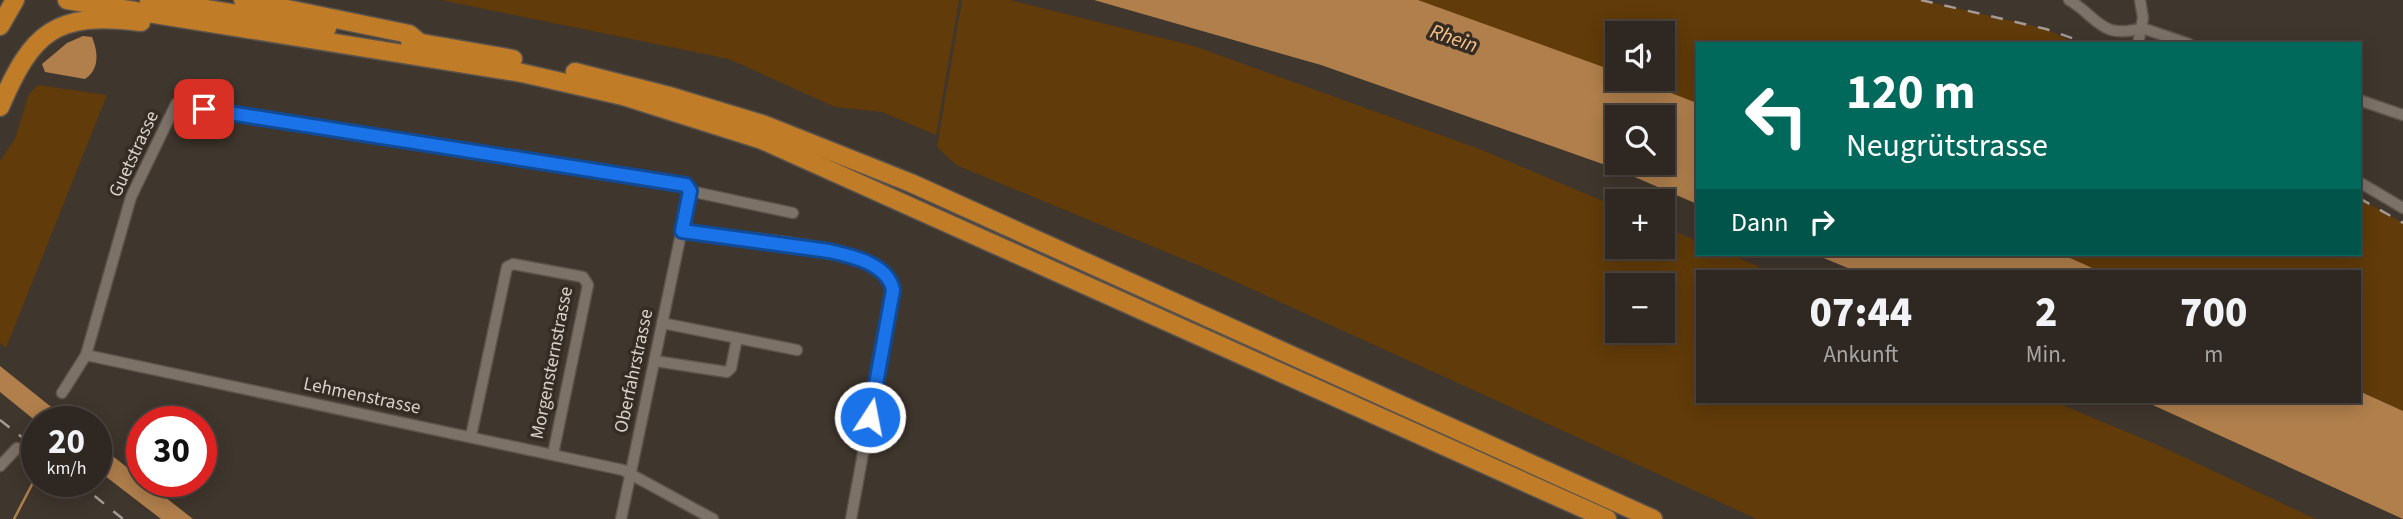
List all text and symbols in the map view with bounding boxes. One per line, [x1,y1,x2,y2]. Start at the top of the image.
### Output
water label: Rhein [1426,16,1482,60]
map controls [1605,21,1675,343]
button: sound [1605,21,1675,91]
text: 120 m [1846,58,1975,128]
icon: left [1731,70,1822,161]
pin [174,79,234,139]
icon: arrive [185,90,223,128]
button: search [1605,105,1675,175]
street label: Guetstrasse [102,106,166,202]
text: Neugrütstrasse [1846,123,2048,169]
button: + [1605,189,1675,259]
icon: right [1803,203,1841,241]
text: Dann [1731,204,1789,241]
button: − [1605,273,1675,343]
text: 07:44 [1810,283,1912,343]
text: 2 [2035,283,2057,343]
text: 700 [2180,283,2247,343]
street label: Morgensternstrasse [524,284,580,442]
street label: Oberfahrstrasse [608,307,660,435]
text: Ankunft [1823,338,1898,371]
text: Min. [2026,338,2067,371]
text: m [2204,338,2223,371]
street label: Lehmenstrasse [301,370,423,422]
position arrow [833,380,907,454]
speed limit sign: 30 [126,406,217,497]
text: 20 [48,417,85,467]
text: km/h [47,456,86,481]

